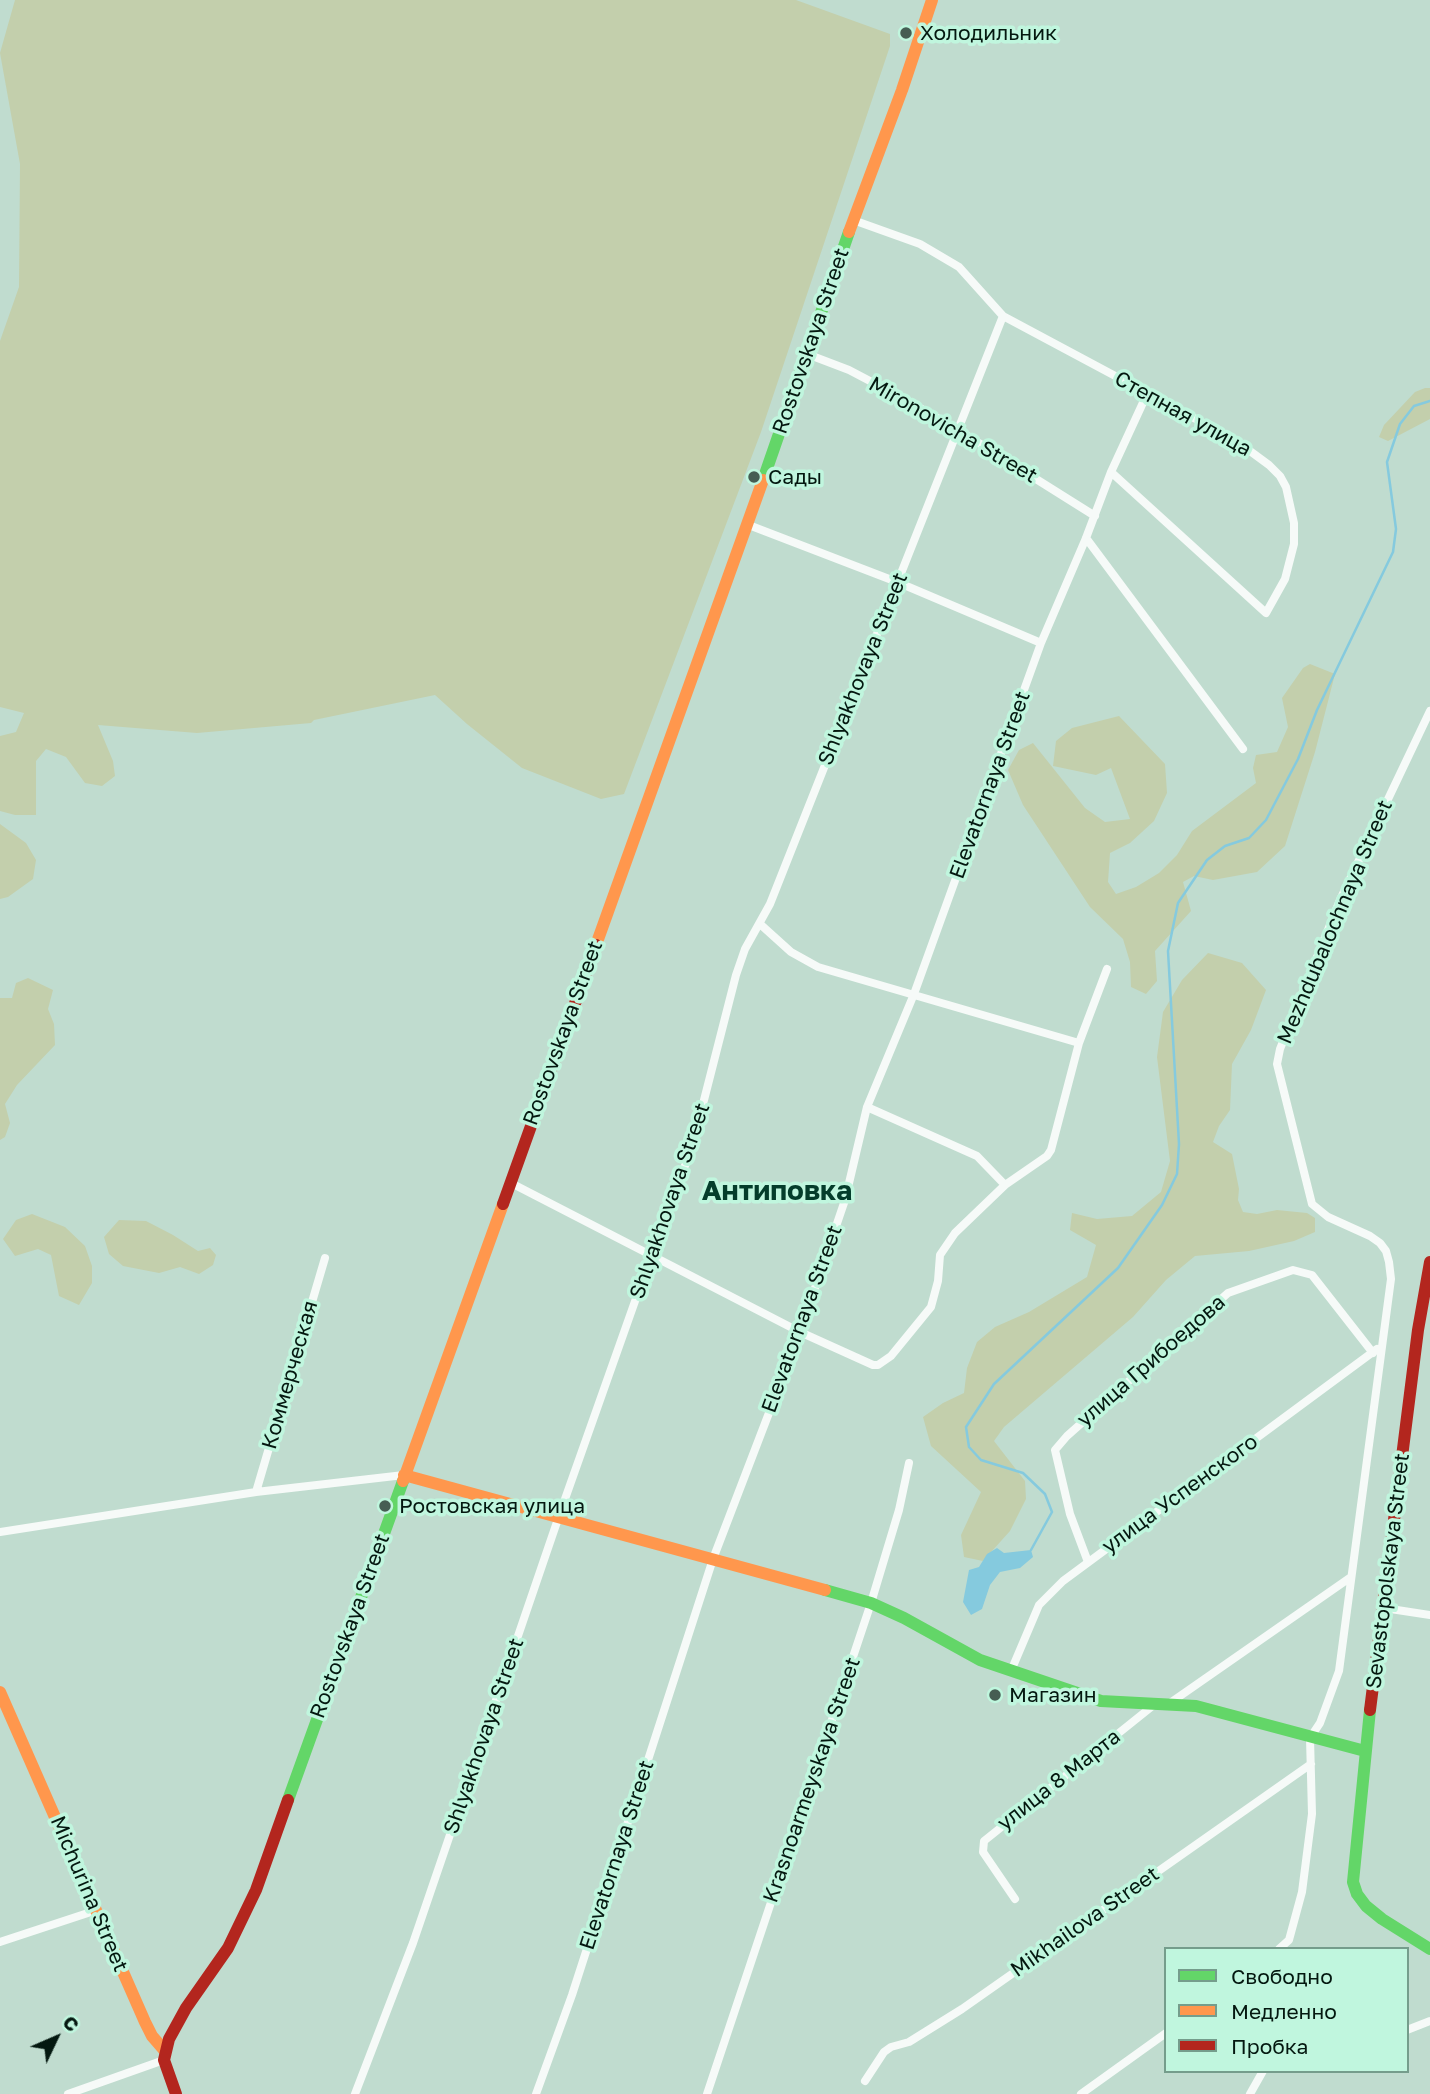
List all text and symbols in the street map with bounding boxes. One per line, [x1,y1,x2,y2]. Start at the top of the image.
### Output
place label: Холодильник [920,20,1057,46]
marker: Холодильник [898,25,914,41]
street label: Rostovskaya Street [767,245,855,437]
street label: Степная улица [1110,366,1256,462]
street label: Mironovicha Street [864,371,1042,489]
place label: Сады [768,464,822,490]
marker: Сады [746,469,762,485]
street label: Shlyakhovaya Street [813,569,913,769]
street label: Elevatornaya Street [944,688,1036,882]
street label: Mezhdubalochnaya Street [1272,796,1398,1048]
street label: Rostovskaya Street [518,937,608,1129]
street label: Shlyakhovaya Street [625,1100,715,1302]
district label: Антиповка [702,1174,852,1208]
street label: Elevatornaya Street [756,1222,848,1416]
street label: улица Грибоедова [1072,1290,1230,1432]
street label: Коммерческая [257,1298,323,1452]
street label: улица Успенского [1097,1429,1263,1559]
street label: Sevastopolskaya Street [1361,1452,1415,1690]
place label: Ростовская улица [399,1493,585,1519]
marker: Ростовская улица [377,1498,393,1514]
street label: Rostovskaya Street [305,1530,395,1722]
street label: Shlyakhovaya Street [439,1635,529,1837]
street label: Krasnoarmeyskaya Street [758,1654,866,1906]
place label: Магазин [1009,1682,1097,1708]
marker: Магазин [987,1687,1003,1703]
street label: улица 8 Марта [992,1724,1126,1836]
street label: Elevatornaya Street [574,1757,660,1953]
street label: Michurina Street [45,1812,133,1976]
street label: Mikhailova Street [1006,1861,1164,1983]
legend [1164,1947,1409,2073]
text: Свободно [1231,1963,1333,1989]
text: Медленно [1231,1998,1337,2024]
north arrow [21,2003,91,2073]
text: С [59,2010,84,2036]
text: Пробка [1231,2033,1309,2059]

